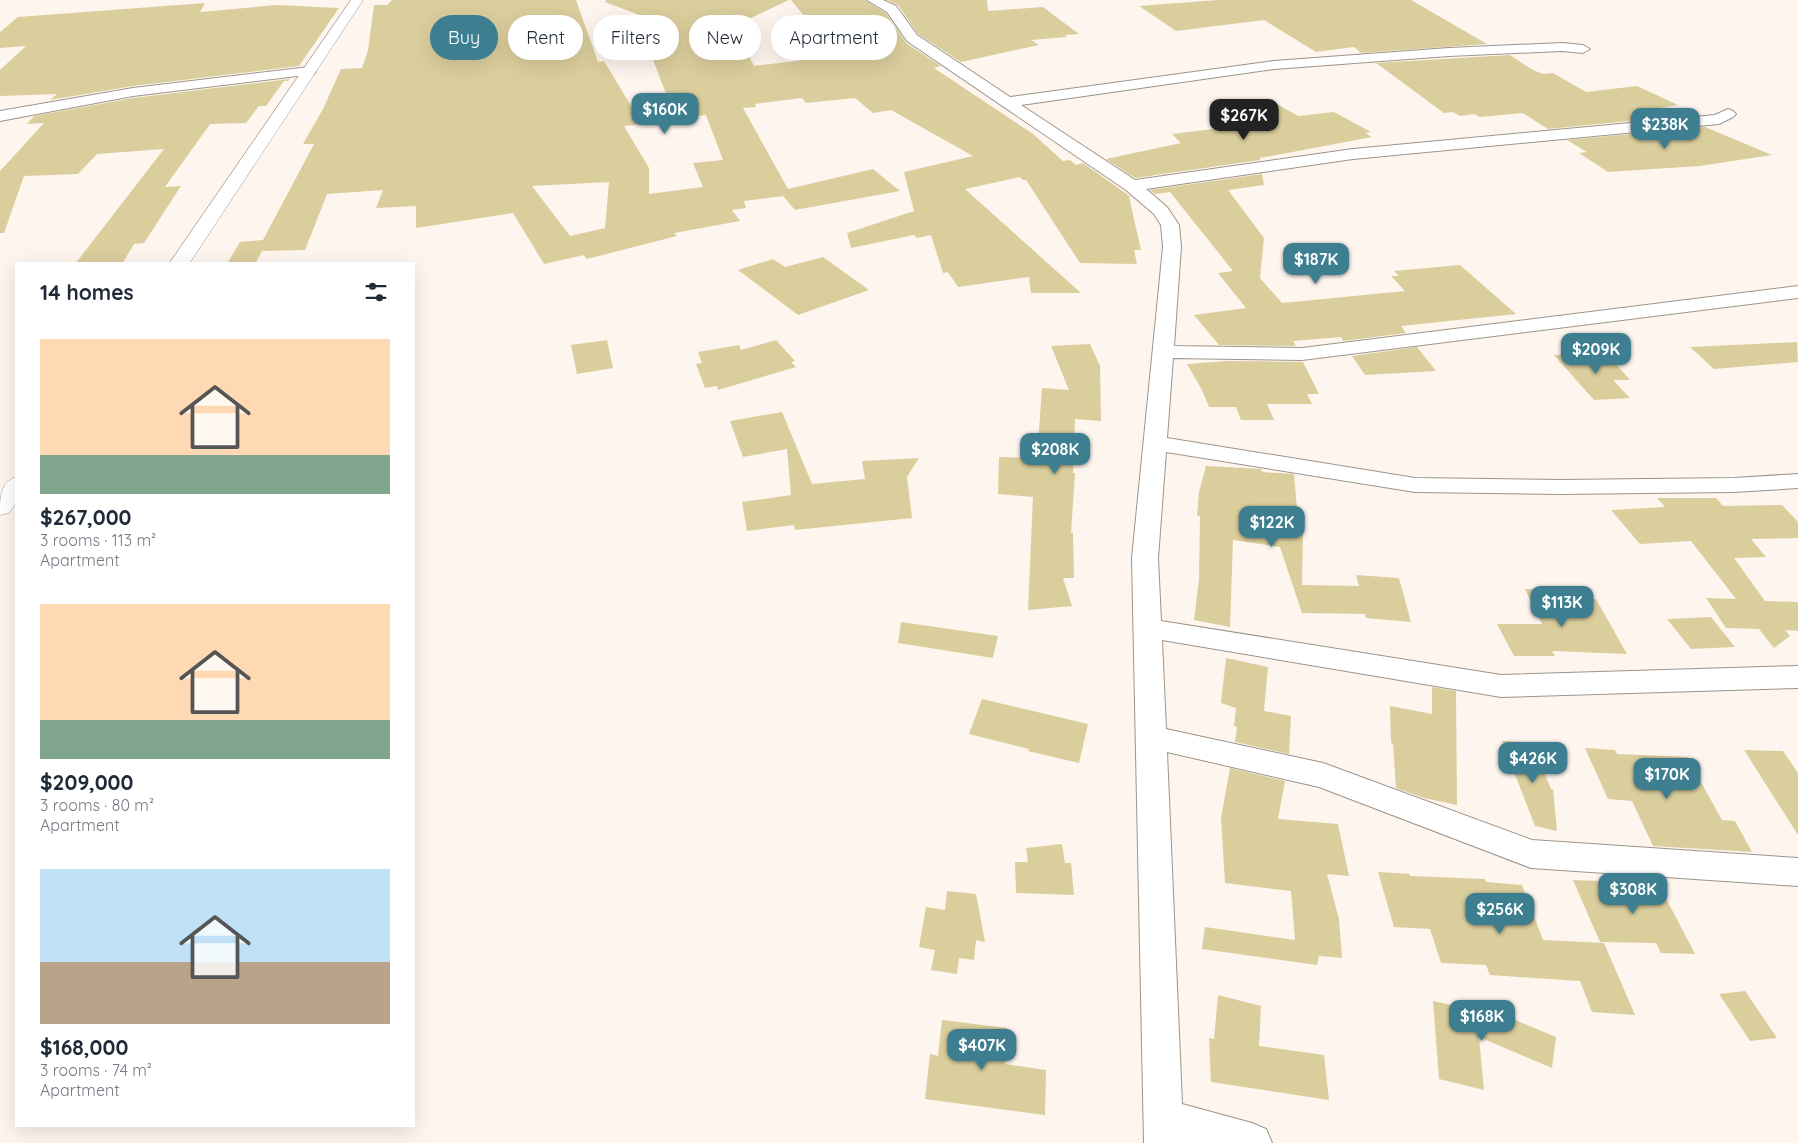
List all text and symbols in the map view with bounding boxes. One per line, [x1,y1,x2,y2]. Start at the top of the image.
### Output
chip: Buy [430,15,498,60]
chip: Rent [508,15,583,60]
chip: Filters [593,15,679,60]
chip: New [689,15,761,60]
chip: Apartment [771,15,897,60]
pin: $160K [630,92,700,135]
pin: $267K [1209,98,1279,141]
text: $160K [643,99,687,119]
text: $267K [1221,105,1267,125]
pin: $238K [1630,108,1700,150]
text: $238K [1642,114,1688,134]
pin: $187K [1281,242,1351,285]
text: $187K [1294,249,1338,269]
icon: filters [362,278,390,306]
text: 14 homes [40,279,134,305]
pin: $209K [1561,332,1631,375]
text: $209K [1572,339,1620,359]
icon: home [170,372,260,462]
pin: $208K [1020,432,1090,475]
text: $208K [1031,439,1079,459]
text: $267,000 [40,504,131,530]
pin: $122K [1237,506,1307,548]
text: $122K [1250,512,1294,532]
text: 3 rooms · 113 m² [40,530,156,550]
text: Apartment [40,550,120,570]
pin: $113K [1527,586,1597,628]
text: $113K [1541,592,1583,612]
icon: home [170,637,260,727]
pin: $426K [1498,742,1568,784]
text: $426K [1509,748,1557,768]
pin: $170K [1632,758,1702,800]
text: $170K [1645,764,1689,784]
text: $209,000 [40,769,133,795]
text: 3 rooms · 80 m² [40,795,154,815]
text: Apartment [40,815,120,835]
pin: $308K [1598,872,1668,915]
text: $308K [1609,879,1657,899]
pin: $256K [1465,892,1535,935]
text: $256K [1476,899,1524,919]
icon: home [170,902,260,992]
pin: $168K [1447,1000,1517,1042]
text: $168K [1460,1006,1504,1026]
pin: $407K [947,1028,1017,1071]
text: $168,000 [40,1034,128,1060]
text: $407K [958,1035,1006,1055]
text: 3 rooms · 74 m² [40,1060,152,1080]
text: Apartment [40,1080,120,1100]

